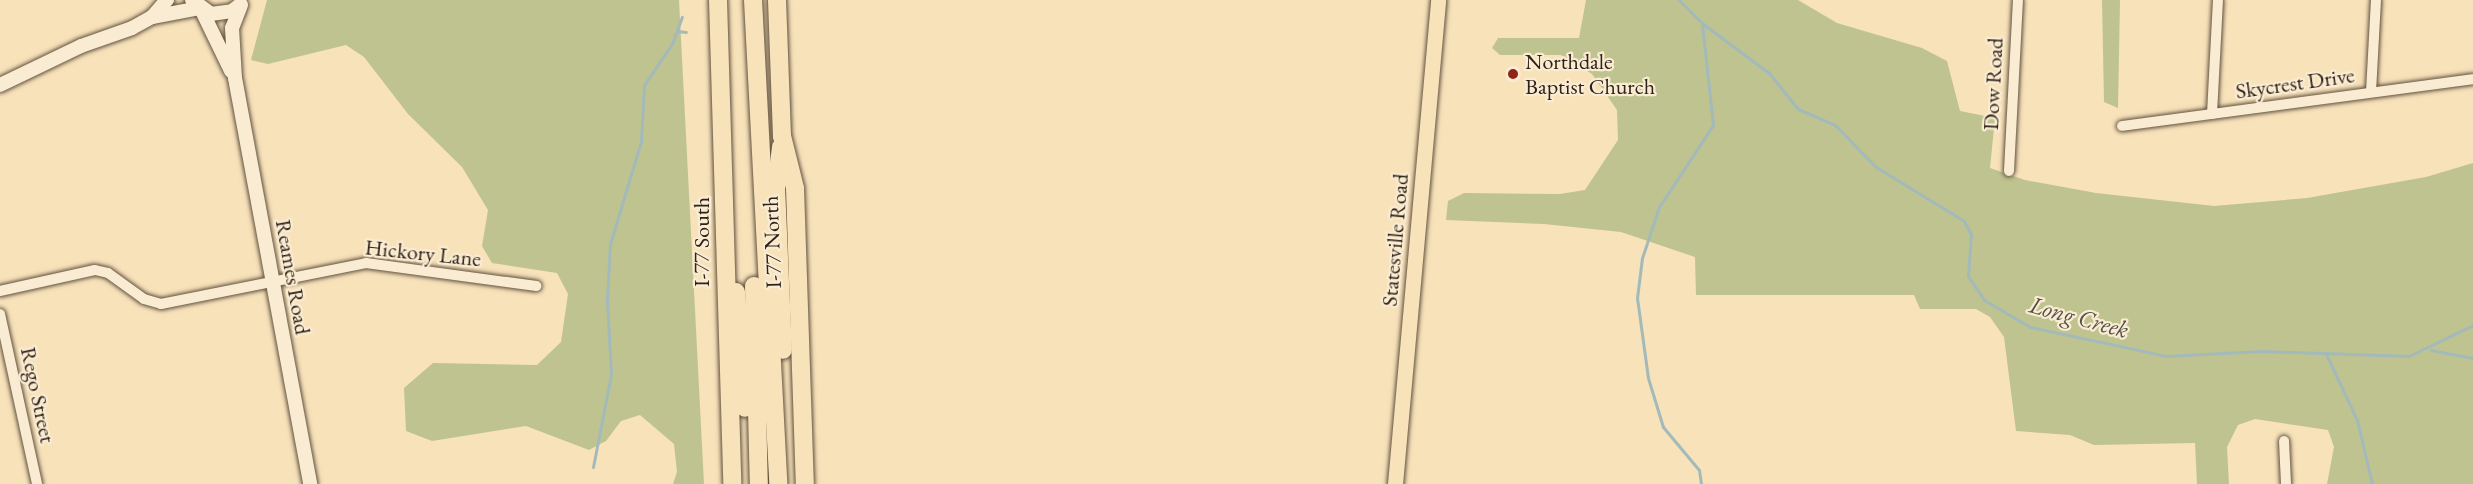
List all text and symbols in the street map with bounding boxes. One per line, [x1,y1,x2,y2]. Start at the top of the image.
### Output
street label: Dow Road [1977,37,2009,131]
place label: Northdale Baptist Church [1525,48,1655,100]
street label: Skycrest Drive [2234,62,2356,104]
marker: Northdale Baptist Church [1506,67,1520,81]
street label: Statesville Road [1376,173,1414,307]
street label: I-77 North [757,195,787,289]
street label: I-77 South [689,197,715,287]
street label: Reames Road [270,217,316,337]
street label: Hickory Lane [364,234,482,272]
water label: Long Creek [2026,290,2132,344]
street label: Rego Street [15,345,61,445]

